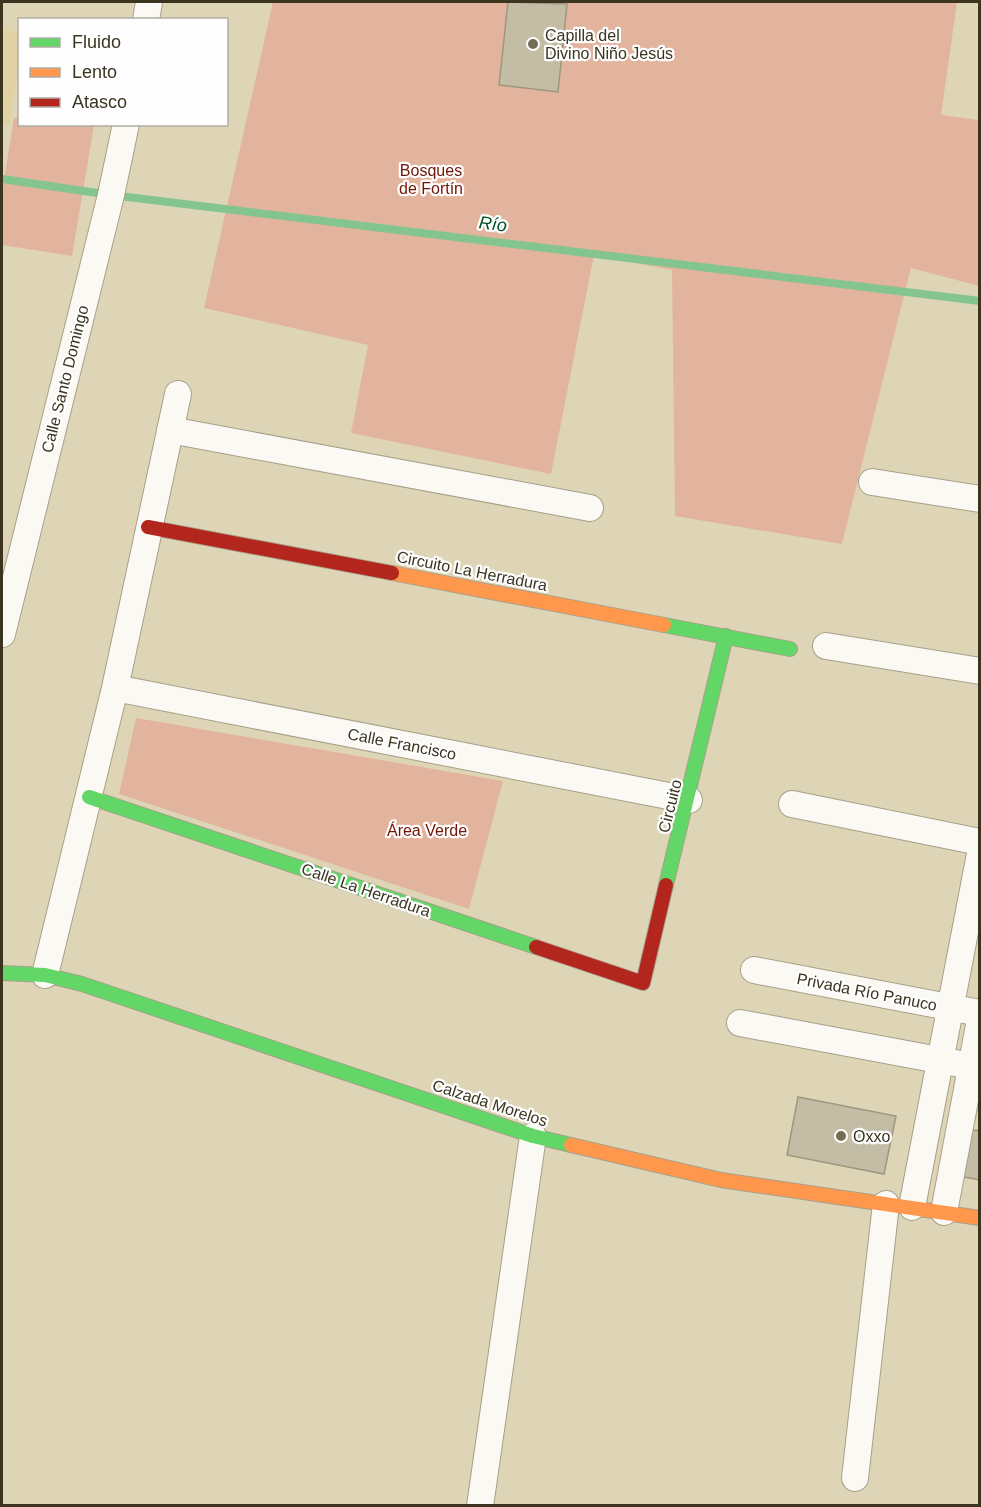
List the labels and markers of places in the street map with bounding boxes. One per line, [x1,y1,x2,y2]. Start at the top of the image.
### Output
place label: Capilla del Divino Niño Jesús [545,27,673,62]
marker: Capilla del Divino Niño Jesús [526,37,540,51]
place label: Oxxo [853,1128,890,1145]
marker: Oxxo [834,1129,848,1143]

